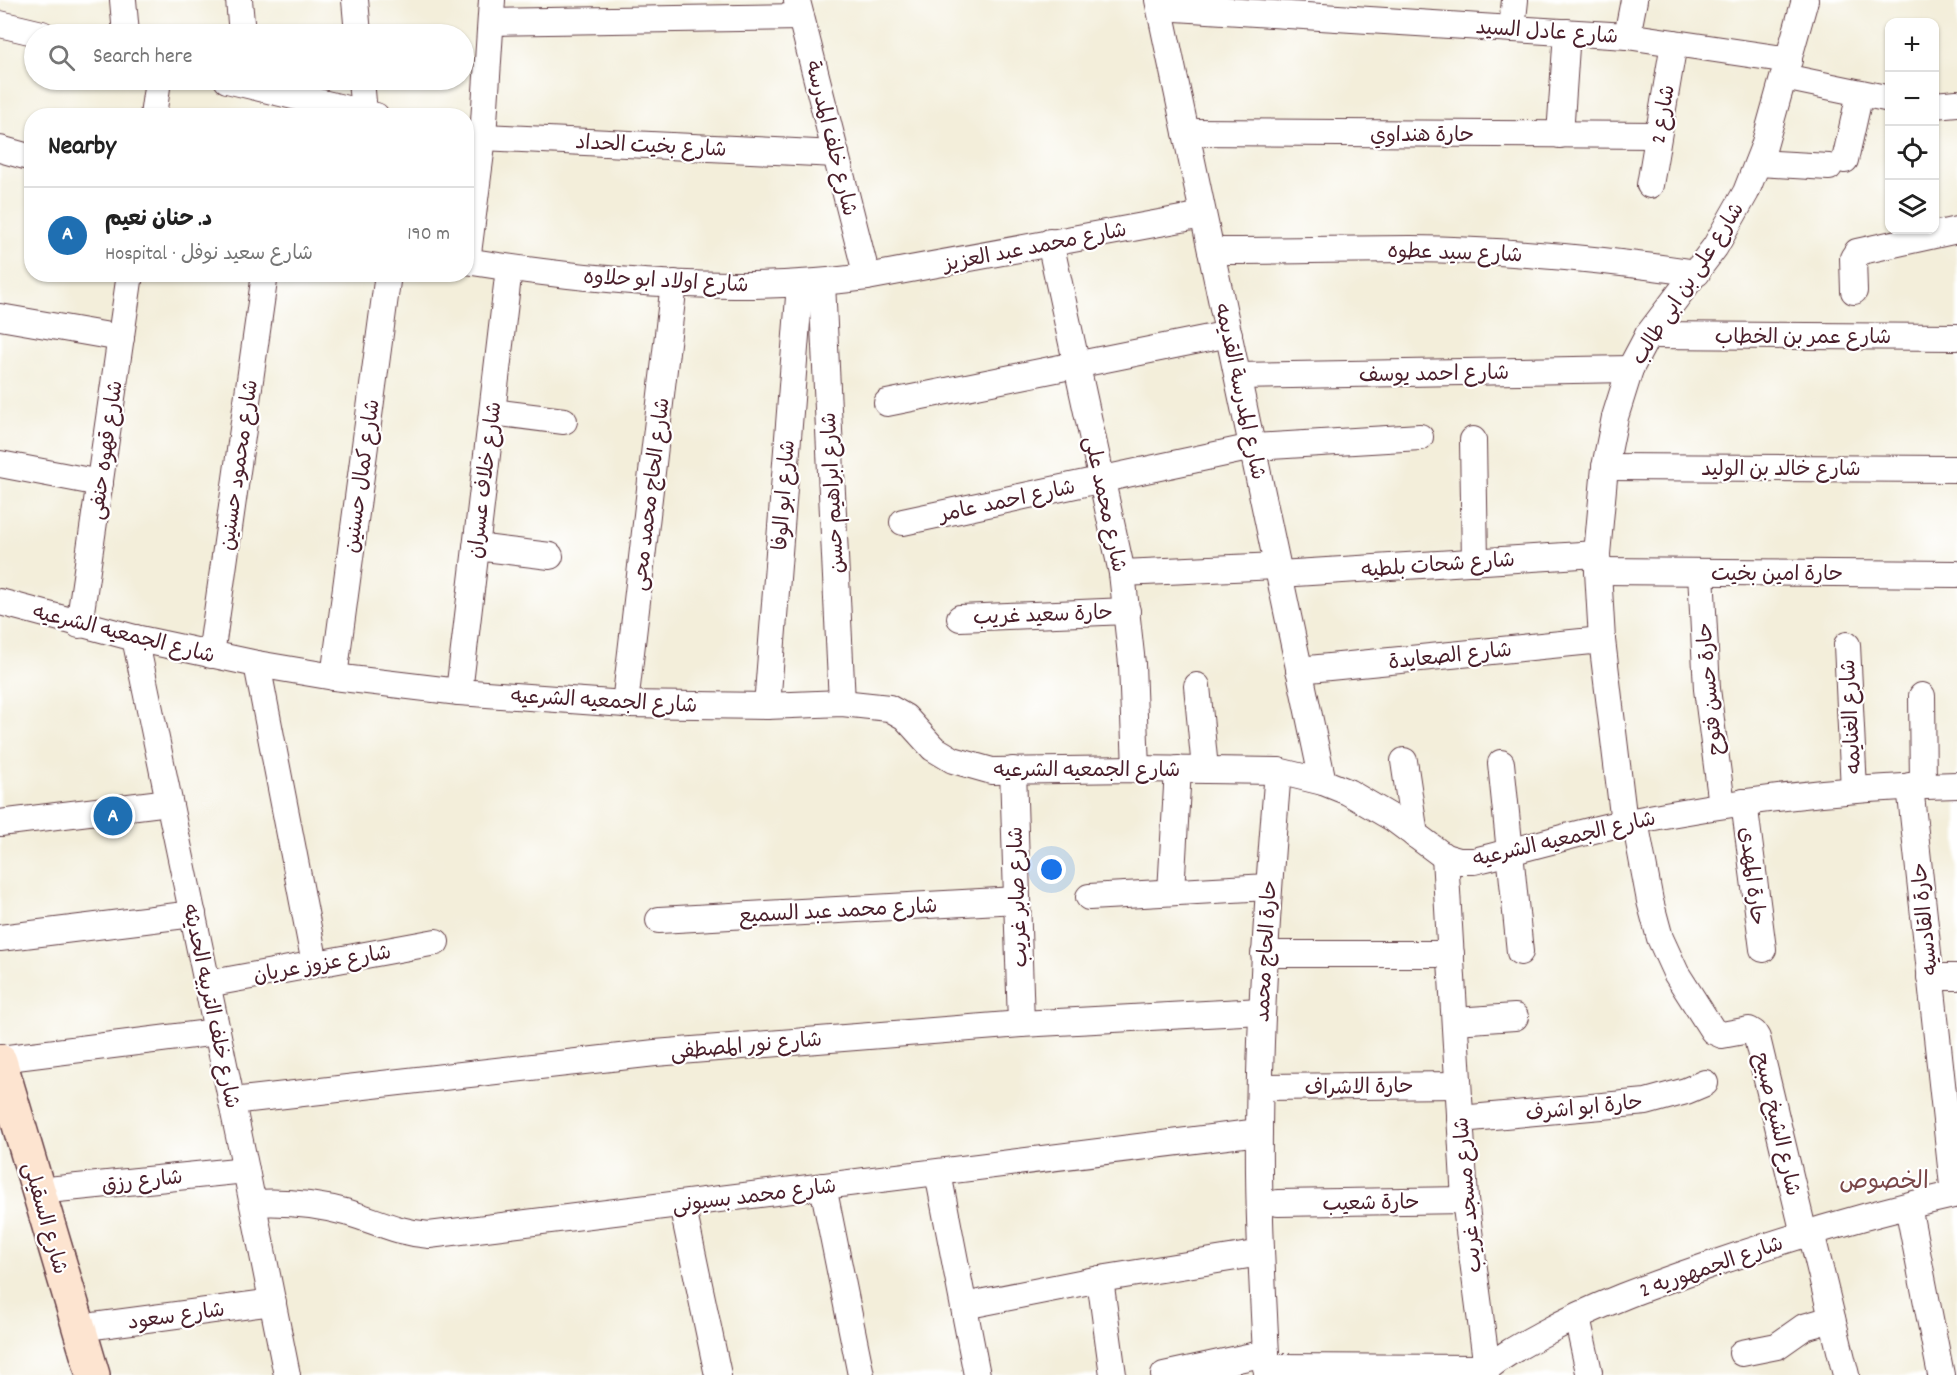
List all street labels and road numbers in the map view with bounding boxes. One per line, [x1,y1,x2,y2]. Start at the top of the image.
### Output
street label: شارع عادل السيد [1474,14,1619,54]
street label: شارع خلف المدرسة [795,58,863,220]
street label: شارع 2 [1645,83,1685,146]
street label: حارة هنداوي [1370,122,1474,152]
street label: شارع بخيت الحداد [574,129,727,167]
street label: شارع على بن ابى طالب [1626,198,1753,372]
street label: شارع محمد عبد العزيز [940,216,1130,282]
street label: شارع سيد عطوه [1387,238,1523,272]
street label: شارع اولاد ابو حلاوه [583,264,749,302]
street label: شارع المدرسة القديمه [1205,300,1272,483]
street label: شارع عمر بن الخطاب [1715,324,1891,354]
street label: شارع احمد يوسف [1359,360,1509,392]
street label: شارع محمود حسنين [214,378,268,553]
street label: شارع قهوه حنفى [83,379,133,522]
street label: شارع الحاج محمد محى [626,396,680,593]
street label: شارع كمال حسنين [338,398,390,555]
street label: شارع خلاف عسران [462,400,511,561]
street label: شارع ابراهيم حسن [816,411,854,574]
street label: شارع محمد على [1074,434,1132,575]
street label: شارع ابو الوفا [767,439,805,551]
street label: شارع خالد بن الوليد [1701,456,1861,486]
street label: شارع احمد عامر [935,474,1078,532]
street label: شارع شحات بلطيه [1360,547,1516,587]
street label: حارة امين بخيت [1711,561,1843,591]
street label: شارع الجمعيه الشرعيه [29,599,218,673]
street label: حارة سعيد غريب [973,600,1114,634]
street label: حارة حسن فتوح [1691,621,1733,756]
street label: شارع الصعايدة [1387,637,1514,679]
street label: شارع الغنايمه [1835,659,1871,775]
street label: شارع الجمعيه الشرعيه [510,683,698,723]
street label: شارع الجمعيه الشرعيه [994,757,1180,787]
street label: شارع الجمعيه الشرعيه [1470,805,1659,877]
street label: حارة المهدى [1729,825,1771,927]
street label: شارع صابر غريب [1003,826,1037,968]
street label: حارة القادسيه [1906,861,1948,977]
street label: حارة الحاج محمد [1249,879,1287,1023]
street label: شارع محمد عبد السميع [738,893,938,933]
street label: شارع خلف التربيه الحديثه [173,902,245,1112]
street label: شارع عزوز عريان [251,939,394,993]
street label: شارع نور المصطفى [669,1026,823,1070]
street label: شارع الشيخ صبيح [1744,1050,1806,1199]
street label: حارة الاشراف [1304,1073,1414,1105]
street label: حارة ابو اشرف [1524,1089,1644,1131]
street label: شارع مسجد غريب [1448,1116,1492,1274]
street label: شارع السقيلى [13,1159,73,1278]
street label: شارع رزق [100,1164,184,1202]
street label: شارع محمد بسيونى [671,1173,838,1223]
street label: حارة شعيب [1322,1189,1420,1221]
street label: شارع الجمهوريه 2 [1636,1230,1788,1307]
street label: شارع سعود [126,1296,227,1340]

